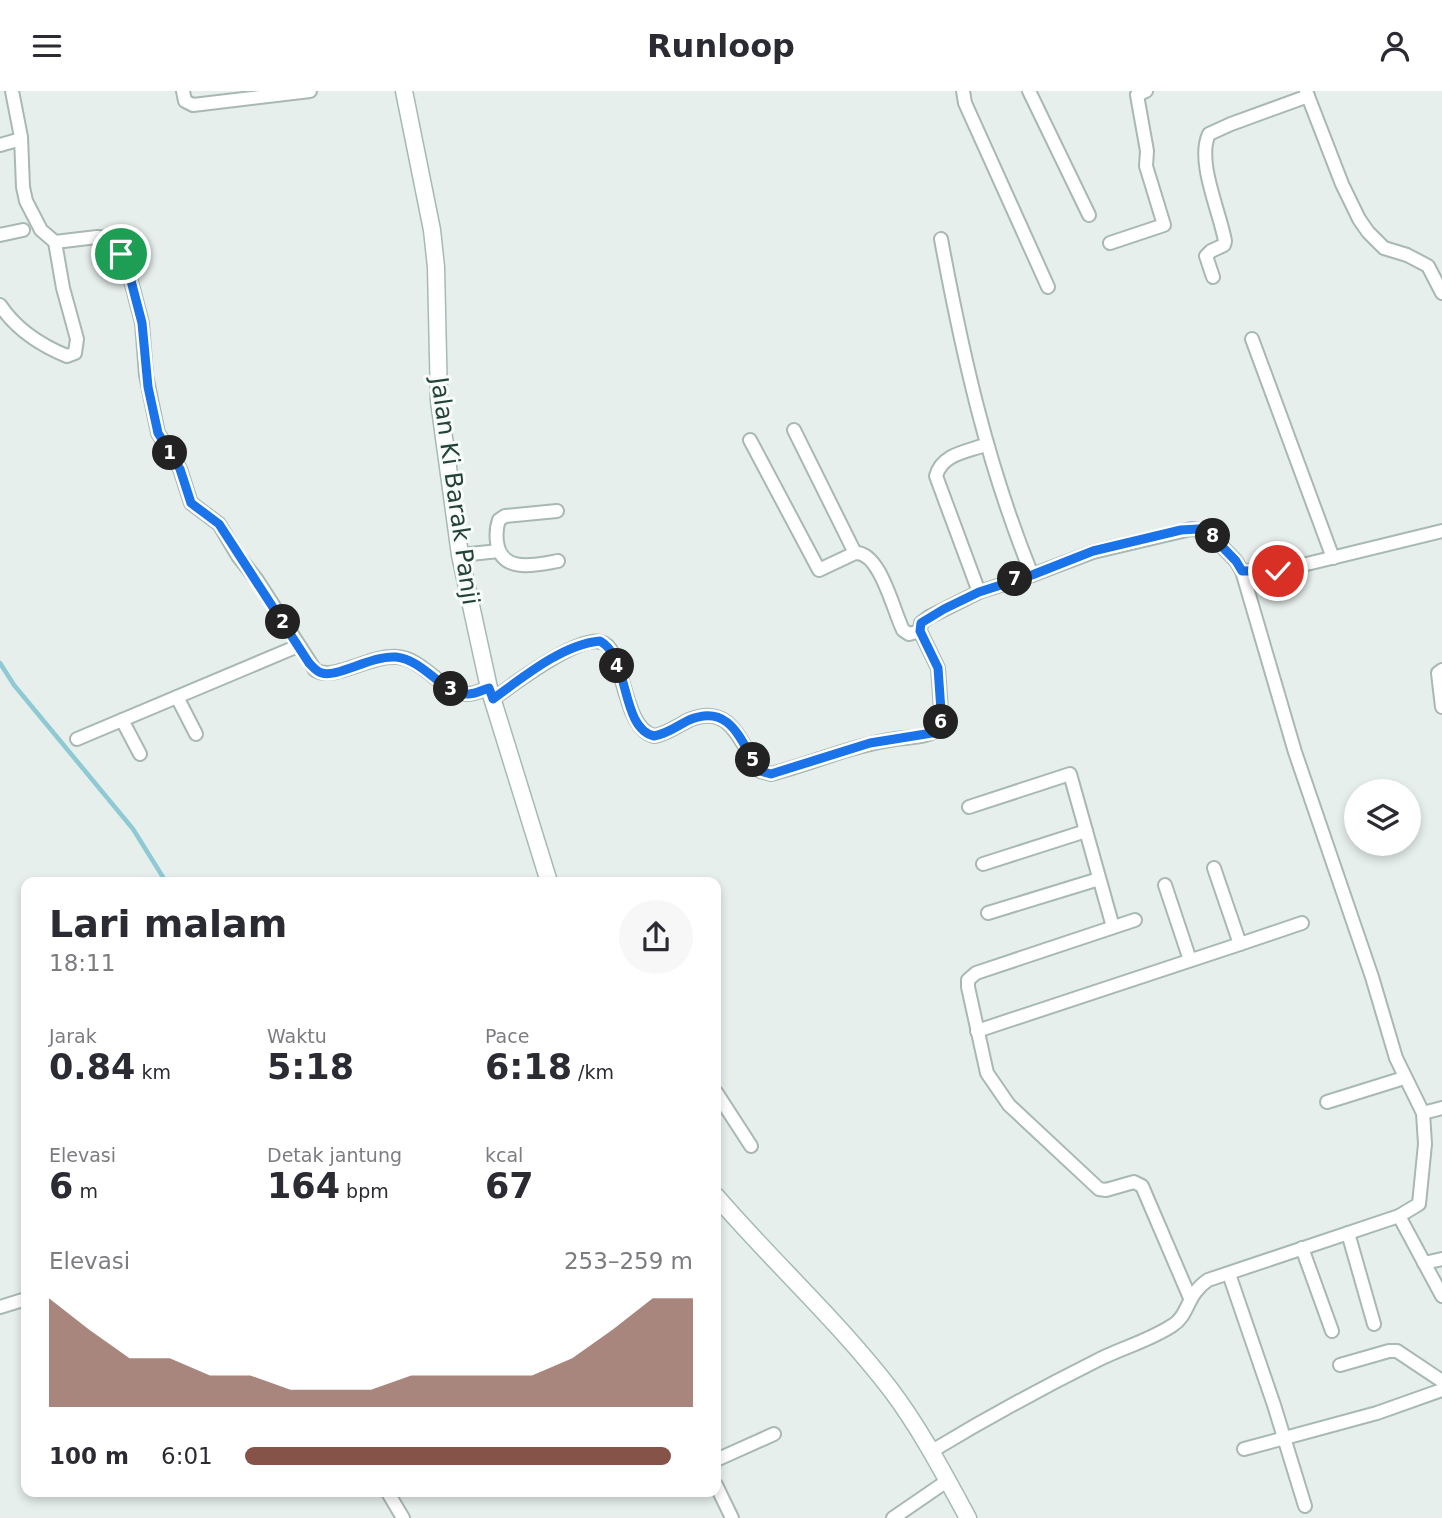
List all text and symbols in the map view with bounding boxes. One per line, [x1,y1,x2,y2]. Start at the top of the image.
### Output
icon: menu [28,27,66,65]
text: Runloop [647,27,795,65]
icon: person [1376,27,1414,65]
pin [91,224,151,284]
icon: arrive [102,235,140,273]
street label: Jalan Ki Barak Panji [425,373,485,607]
pin: 1 [152,435,188,471]
text: 1 [163,441,176,463]
pin: 8 [1196,519,1230,553]
text: 8 [1206,524,1219,546]
pin [1248,541,1308,601]
icon: check [1259,552,1297,590]
pin: 7 [998,561,1032,596]
text: 7 [1008,567,1021,589]
pin: 2 [266,605,300,639]
text: 2 [276,610,289,632]
pin: 4 [600,649,634,683]
text: 4 [610,654,623,676]
pin: 3 [434,671,468,707]
text: 3 [444,677,457,699]
pin: 6 [923,705,958,739]
text: 6 [934,710,947,732]
pin: 5 [736,743,770,777]
text: 5 [746,748,759,770]
map controls [1344,779,1421,856]
button: layers [1344,779,1421,856]
button: share [619,900,693,974]
text: Lari malam [49,902,287,946]
text: 18:11 [49,950,115,976]
text: Jarak [49,1025,97,1047]
text: Waktu [267,1025,327,1047]
text: Pace [485,1025,529,1047]
text: 0.84 [49,1047,135,1087]
text: 5:18 [267,1047,354,1087]
text: 6:18 [485,1047,572,1087]
text: km [135,1061,171,1083]
text: /km [572,1061,614,1083]
text: Elevasi [49,1144,116,1166]
text: Detak jantung [267,1144,402,1166]
text: kcal [485,1144,523,1166]
text: 6 [49,1166,73,1206]
text: 164 [267,1166,340,1206]
text: 67 [485,1166,534,1206]
text: m [73,1180,98,1202]
text: bpm [340,1180,389,1202]
text: Elevasi [49,1248,130,1274]
text: 253–259 m [564,1248,693,1274]
text: 100 m [49,1443,129,1469]
text: 6:01 [161,1443,213,1469]

